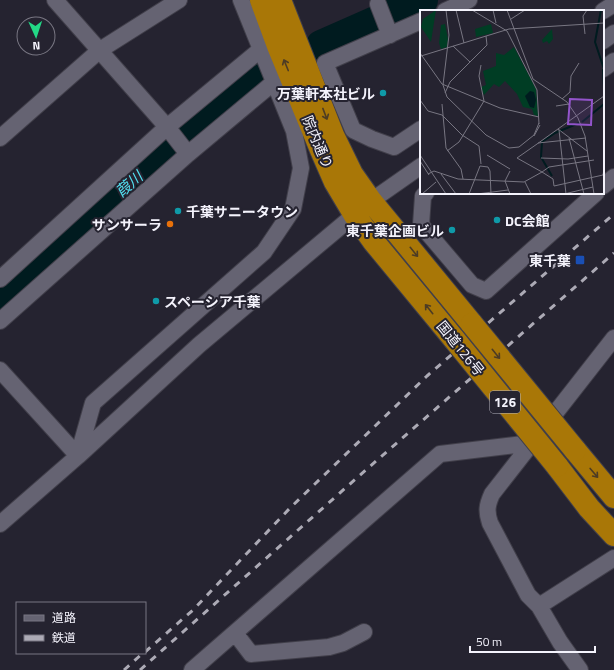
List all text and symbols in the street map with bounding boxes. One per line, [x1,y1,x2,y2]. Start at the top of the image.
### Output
inset map [420,10,604,194]
north arrow [16,16,56,56]
text: N [32,38,41,54]
one-way arrow [281,59,289,71]
place label: 万葉軒本社ビル [277,83,375,104]
marker: 万葉軒本社ビル [378,88,388,98]
one-way arrow [322,108,329,120]
street label: 院内通り [297,112,339,172]
water label: 葭川 [110,164,149,203]
place label: 千葉サニータウン [186,201,298,222]
marker: 千葉サニータウン [173,206,183,216]
place label: DC会館 [505,210,550,231]
place label: サンサーラ [92,214,162,235]
marker: DC会館 [492,215,502,225]
marker: サンサーラ [165,219,175,229]
place label: 東千葉企画ビル [346,220,444,241]
marker: 東千葉企画ビル [447,225,457,235]
one-way arrow [409,247,418,258]
place label: 東千葉 [529,250,571,271]
marker: 東千葉 [574,254,586,266]
place label: スペーシア千葉 [164,291,261,312]
marker: スペーシア千葉 [151,296,161,306]
one-way arrow [425,304,434,314]
street label: 国道126号 [432,316,490,380]
one-way arrow [492,349,501,359]
road number: 126 [490,391,520,413]
one-way arrow [590,468,599,479]
legend [16,602,146,654]
text: 道路 [52,608,76,627]
text: 鉄道 [52,628,76,647]
scale bar [470,628,595,654]
text: 50 m [476,632,502,651]

